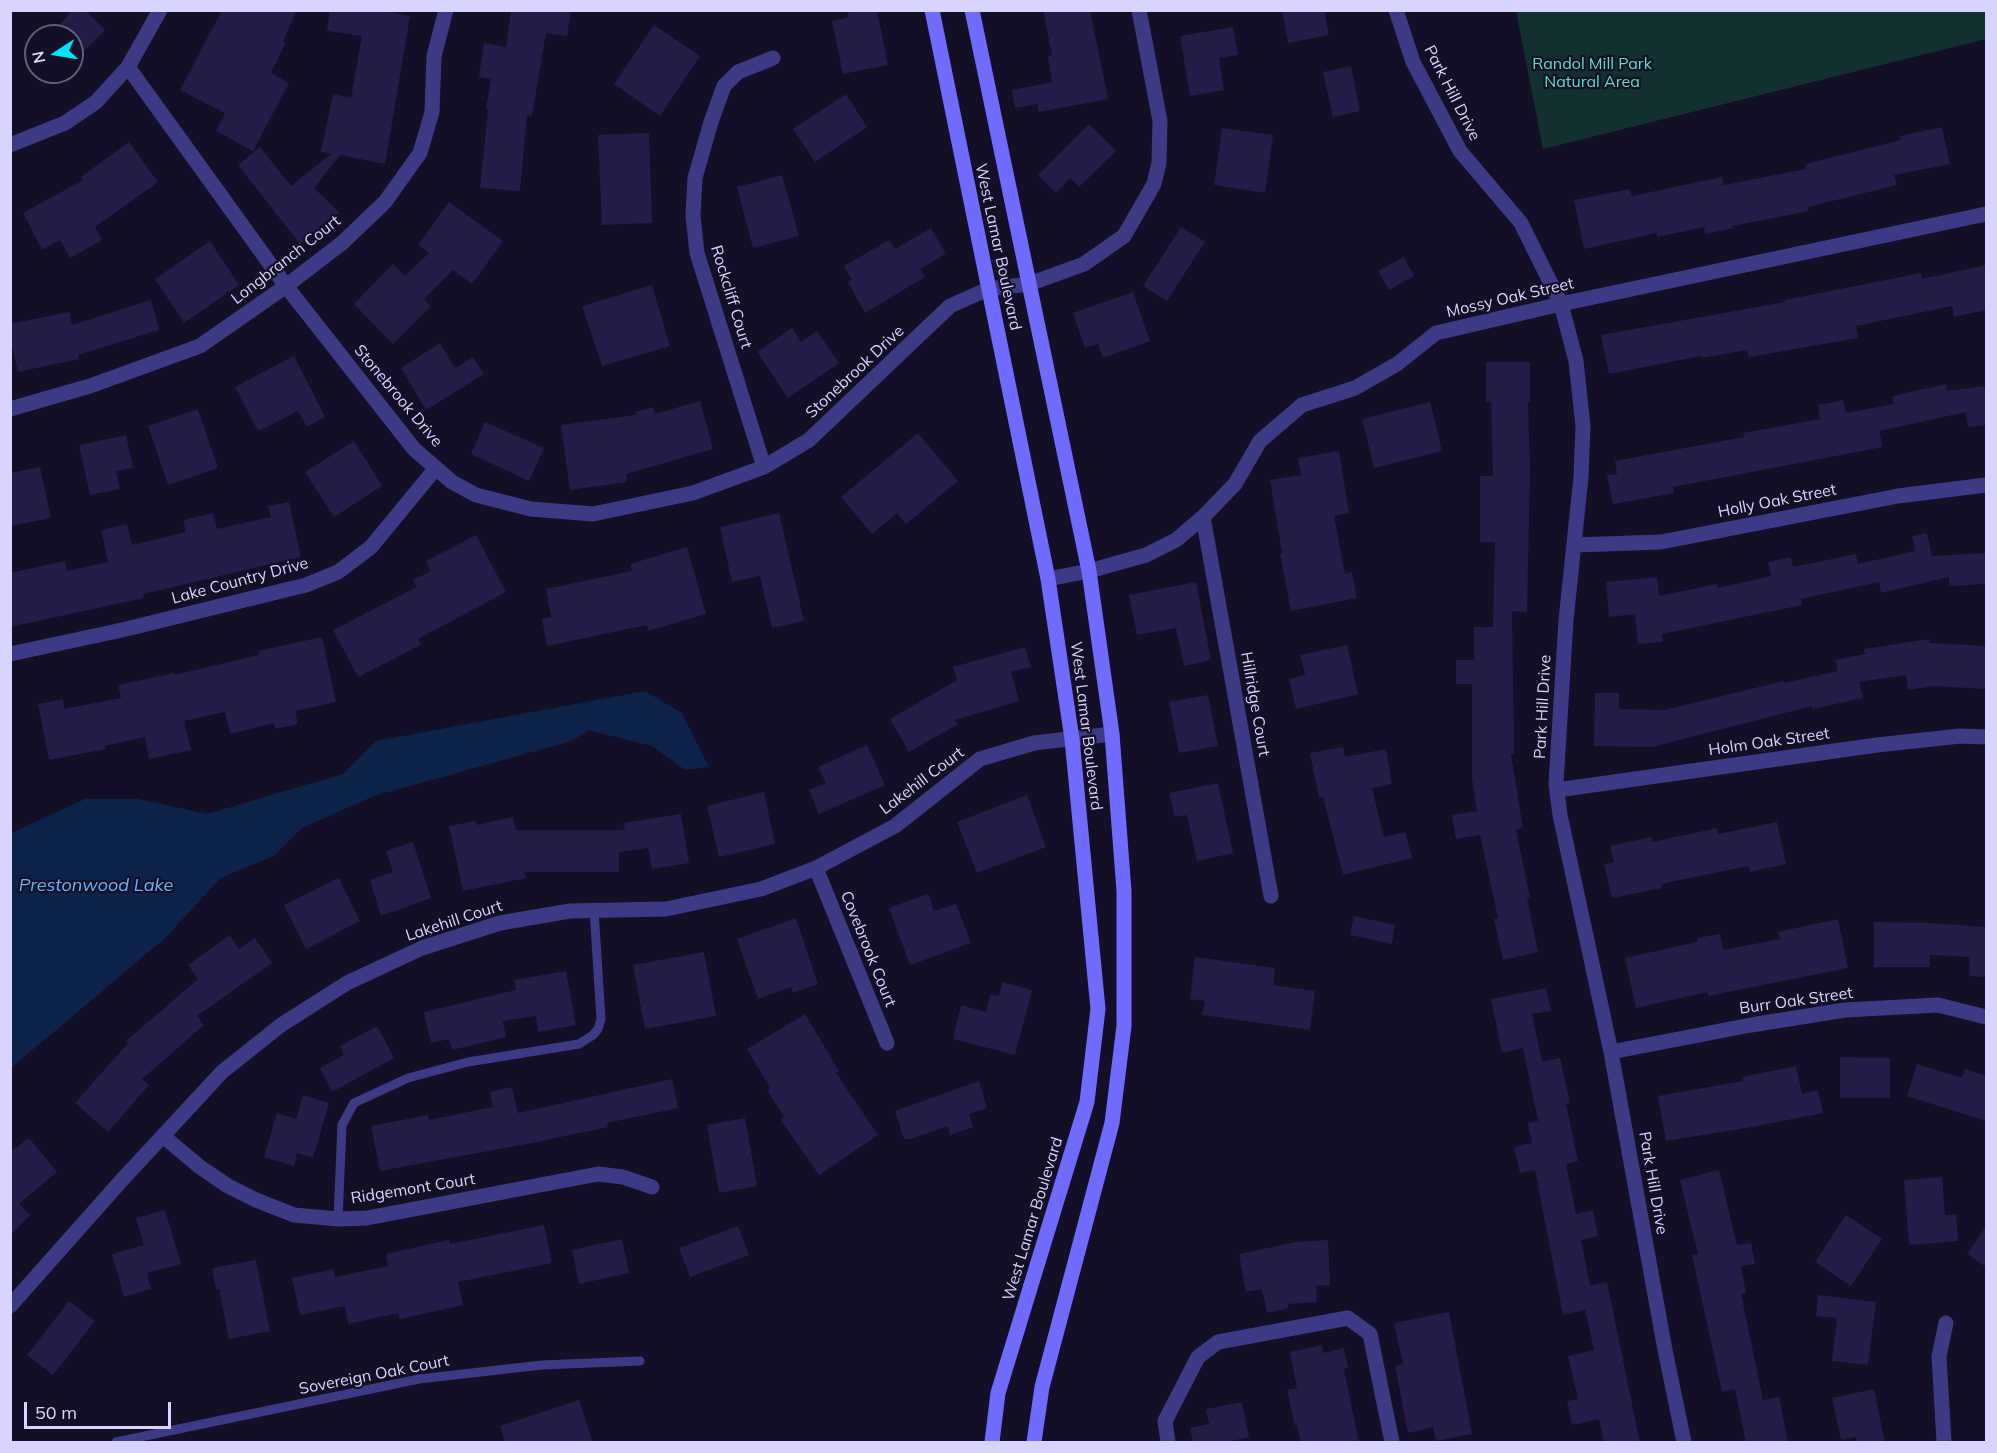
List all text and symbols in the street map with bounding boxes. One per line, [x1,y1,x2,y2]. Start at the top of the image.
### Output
north arrow [24,24,84,84]
street label: Park Hill Drive [1420,42,1484,144]
text: N [27,49,49,65]
park label: Randol Mill Park Natural Area [1532,54,1652,92]
street label: West Lamar Boulevard [971,162,1025,332]
street label: Longbranch Court [228,211,344,309]
street label: Rockcliff Court [706,243,756,351]
street label: Mossy Oak Street [1445,274,1575,322]
street label: Stonebrook Drive [802,322,908,422]
street label: Stonebrook Drive [350,341,446,451]
street label: Holly Oak Street [1716,480,1838,522]
street label: Lake Country Drive [170,554,310,608]
street label: West Lamar Boulevard [1066,640,1106,812]
street label: Hillridge Court [1236,650,1274,758]
street label: Park Hill Drive [1531,654,1555,760]
street label: Holm Oak Street [1707,724,1831,760]
street label: Lakehill Court [876,743,968,819]
water label: Prestonwood Lake [19,875,173,897]
street label: Covebrook Court [836,888,900,1010]
street label: Lakehill Court [403,896,505,946]
street label: Burr Oak Street [1738,984,1854,1018]
street label: Park Hill Drive [1634,1130,1672,1236]
street label: West Lamar Boulevard [999,1135,1067,1303]
street label: Ridgemont Court [349,1170,477,1208]
street label: Sovereign Oak Court [297,1351,451,1399]
scale bar [27,1390,174,1428]
text: 50 m [35,1401,77,1424]

